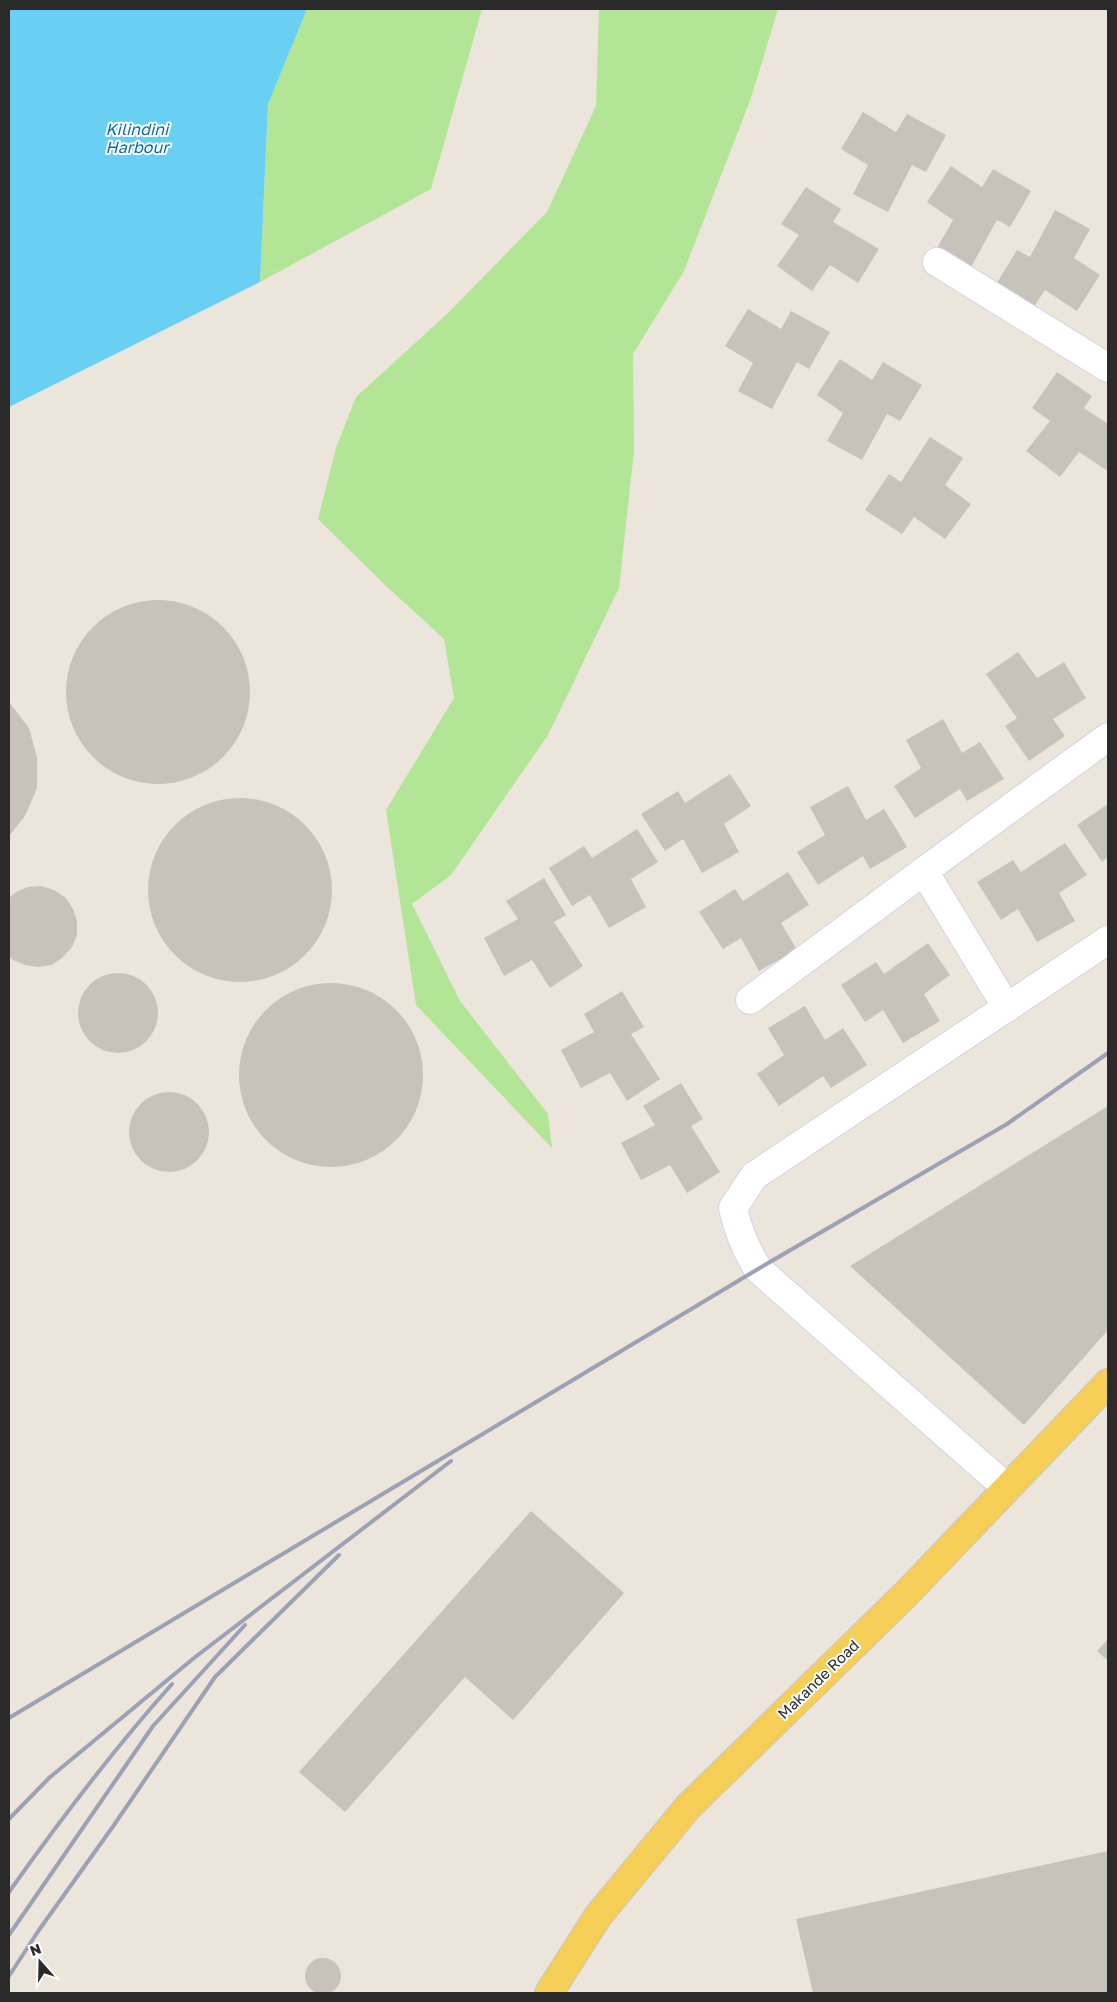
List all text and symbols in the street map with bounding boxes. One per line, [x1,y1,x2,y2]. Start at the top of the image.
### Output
water label: Kilindini Harbour [106,119,171,157]
street label: Makande Road [774,1636,862,1722]
north arrow [15,1937,65,1987]
text: N [27,1940,43,1959]

